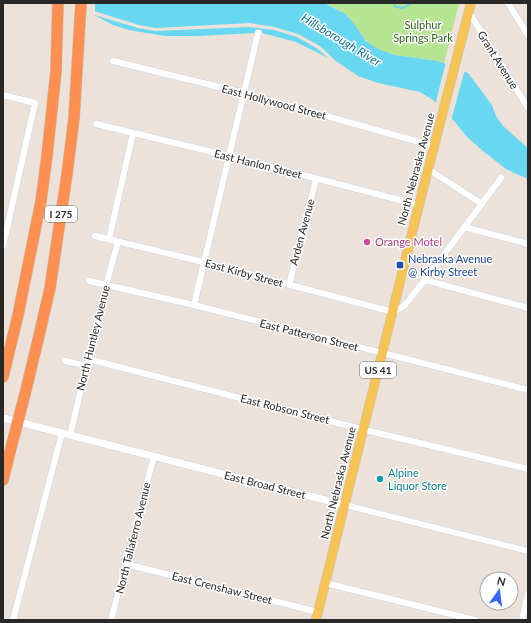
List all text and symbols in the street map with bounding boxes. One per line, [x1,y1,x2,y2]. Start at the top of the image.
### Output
water label: Hillsborough River [299,10,385,70]
park label: Sulphur Springs Park [393,18,453,44]
street label: Grant Avenue [475,28,522,91]
street label: East Hollywood Street [220,81,328,122]
street label: North Nebraska Avenue [394,111,437,226]
street label: East Hanlon Street [213,146,303,181]
street label: Arden Avenue [286,197,317,266]
road number: I 275 [45,206,77,222]
place label: Orange Motel [375,235,442,248]
marker: Orange Motel [362,237,372,247]
place label: Nebraska Avenue @ Kirby Street [408,252,492,278]
street label: East Kirby Street [204,256,285,289]
marker: Nebraska Avenue @ Kirby Street [395,260,405,270]
street label: North Huntley Avenue [73,284,112,392]
street label: East Patterson Street [258,316,360,353]
road number: US 41 [360,362,396,378]
street label: East Robson Street [239,391,331,426]
street label: North Nebraska Avenue [317,425,358,541]
place label: Alpine Liquor Store [388,466,447,492]
street label: East Broad Street [223,468,307,501]
marker: Alpine Liquor Store [375,474,385,484]
street label: North Taliaferro Avenue [112,480,153,595]
street label: East Crenshaw Street [171,569,274,606]
north arrow [479,571,519,611]
text: N [496,573,507,588]

